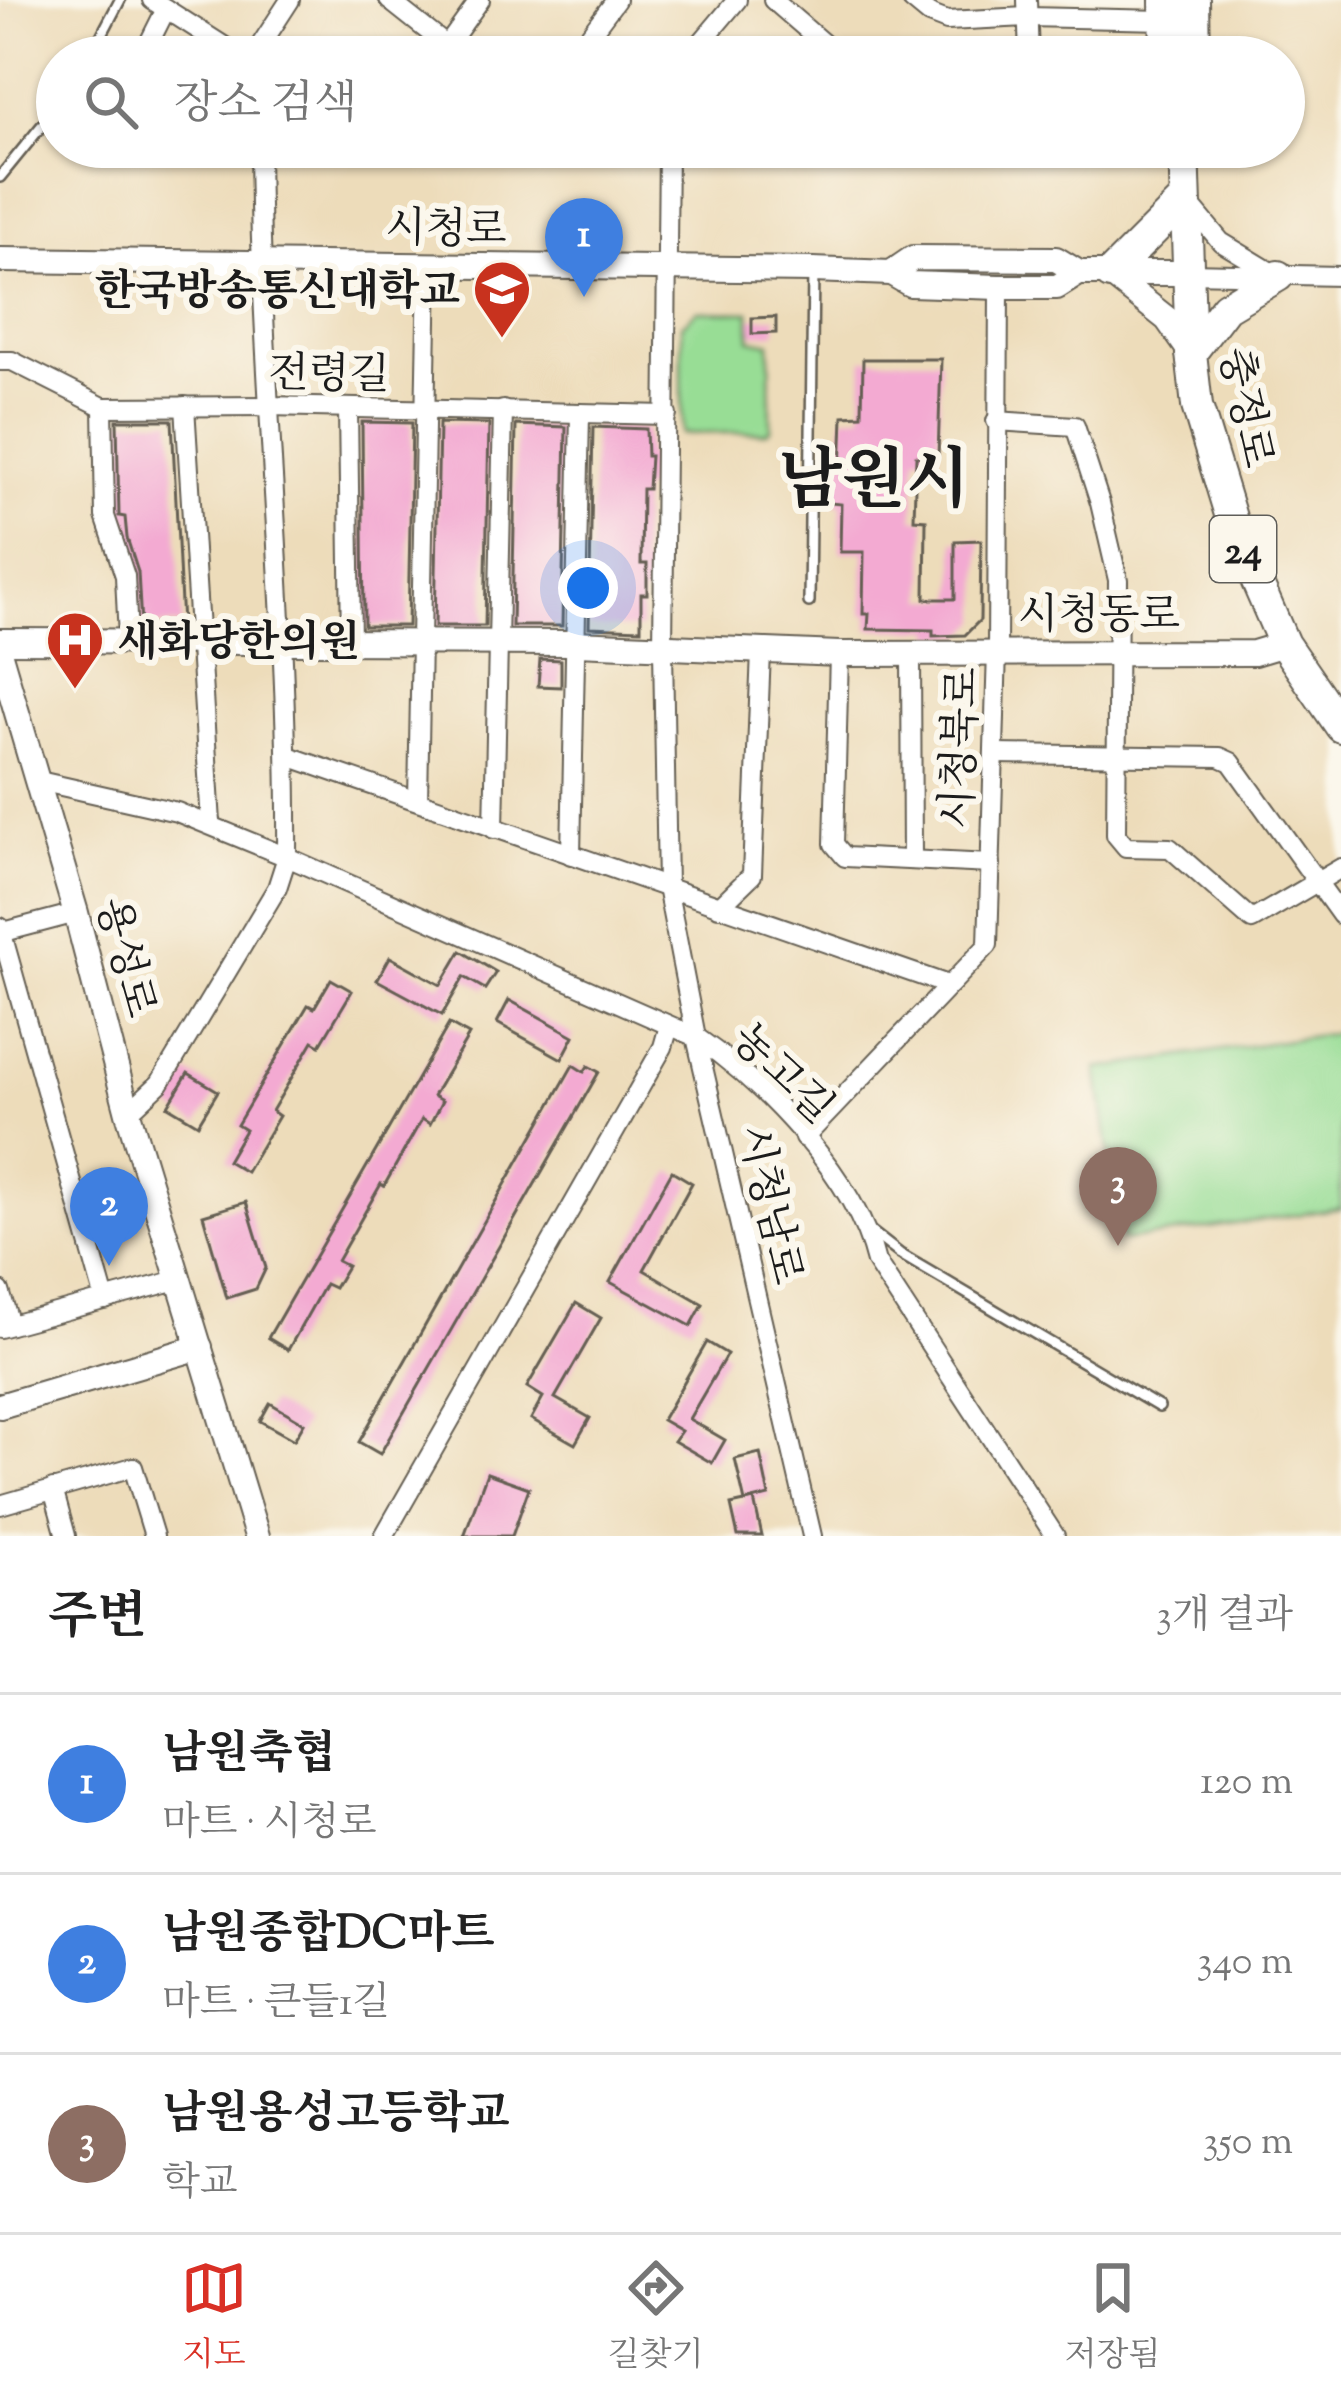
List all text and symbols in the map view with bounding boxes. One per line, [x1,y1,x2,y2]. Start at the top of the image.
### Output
search box [36,36,1305,168]
icon: search [78,69,144,135]
text: 장소 검색 [174,74,357,139]
pin: 1 [545,198,623,297]
street label: 시청로 [385,201,507,263]
school or university icon: 한국방송통신대학교 [471,258,533,340]
place label: 한국방송통신대학교 [95,264,460,324]
street label: 충정로 [1201,342,1285,474]
street label: 전령길 [268,346,390,408]
district label: 남원시 [778,438,970,533]
road number: 24 [1210,516,1276,582]
your location [558,558,618,618]
street label: 시청동로 [1018,588,1180,648]
hospital icon: 새화당한의원 [44,609,106,691]
place label: 새화당한의원 [117,615,360,675]
street label: 시청북로 [930,666,996,830]
street label: 용성로 [78,892,168,1025]
street label: 농고길 [716,1012,845,1139]
street label: 시청남로 [720,1119,815,1291]
pin: 3 [1079,1147,1157,1246]
pin: 2 [70,1167,148,1266]
text: 주변 [48,1583,147,1656]
text: 3개 결과 [1156,1590,1293,1646]
text: 남원축협 [162,1724,336,1789]
text: 1 [80,1756,94,1812]
text: 120 m [1200,1756,1293,1812]
text: 마트 · 시청로 [162,1797,377,1853]
text: 남원종합DC마트 [162,1904,495,1969]
text: 2 [78,1936,96,1992]
text: 340 m [1197,1936,1293,1992]
text: 마트 · 큰들1길 [162,1977,390,2033]
text: 남원용성고등학교 [162,2084,510,2149]
text: 3 [79,2116,95,2172]
text: 350 m [1203,2116,1293,2172]
text: 학교 [162,2157,237,2213]
tab: 지도 [181,2255,247,2381]
tab: 길찾기 [608,2255,703,2381]
tab: 저장됨 [1065,2255,1160,2381]

